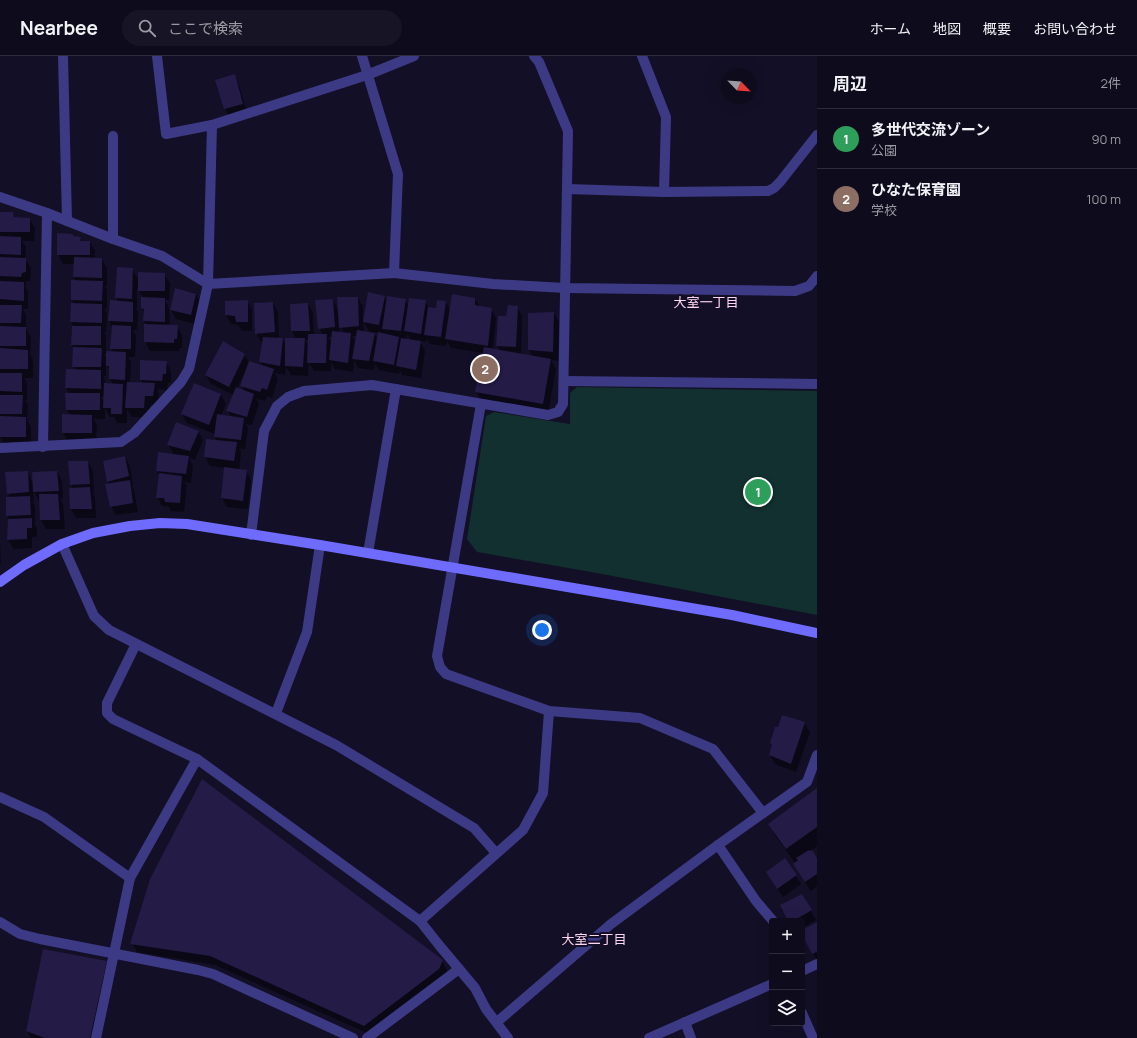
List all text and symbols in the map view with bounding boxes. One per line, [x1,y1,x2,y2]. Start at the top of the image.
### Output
search box [122,10,402,46]
text: Nearbee [20,15,98,41]
icon: search [136,17,158,39]
text: ここで検索 [168,18,243,39]
text: ホーム [869,19,911,38]
text: 地図 [933,19,961,38]
text: 概要 [983,19,1011,38]
text: お問い合わせ [1033,19,1117,38]
north arrow [721,68,757,104]
text: 周辺 [833,72,867,95]
text: 2件 [1101,74,1121,92]
text: 多世代交流ゾーン [871,119,990,140]
text: 1 [843,130,849,148]
text: 90 m [1091,130,1121,148]
text: 公園 [871,141,897,159]
text: ひなた保育園 [871,179,961,200]
text: 2 [842,190,850,208]
text: 100 m [1086,190,1121,208]
text: 学校 [871,201,897,219]
district label: 大室一丁目 [673,293,739,311]
pin: 2 [472,354,498,384]
pin: 1 [745,477,771,507]
your location [532,620,552,640]
map controls [769,918,805,1026]
button: + [769,918,805,954]
district label: 大室二丁目 [561,930,627,948]
button: − [769,954,805,990]
button: layers [769,990,805,1026]

